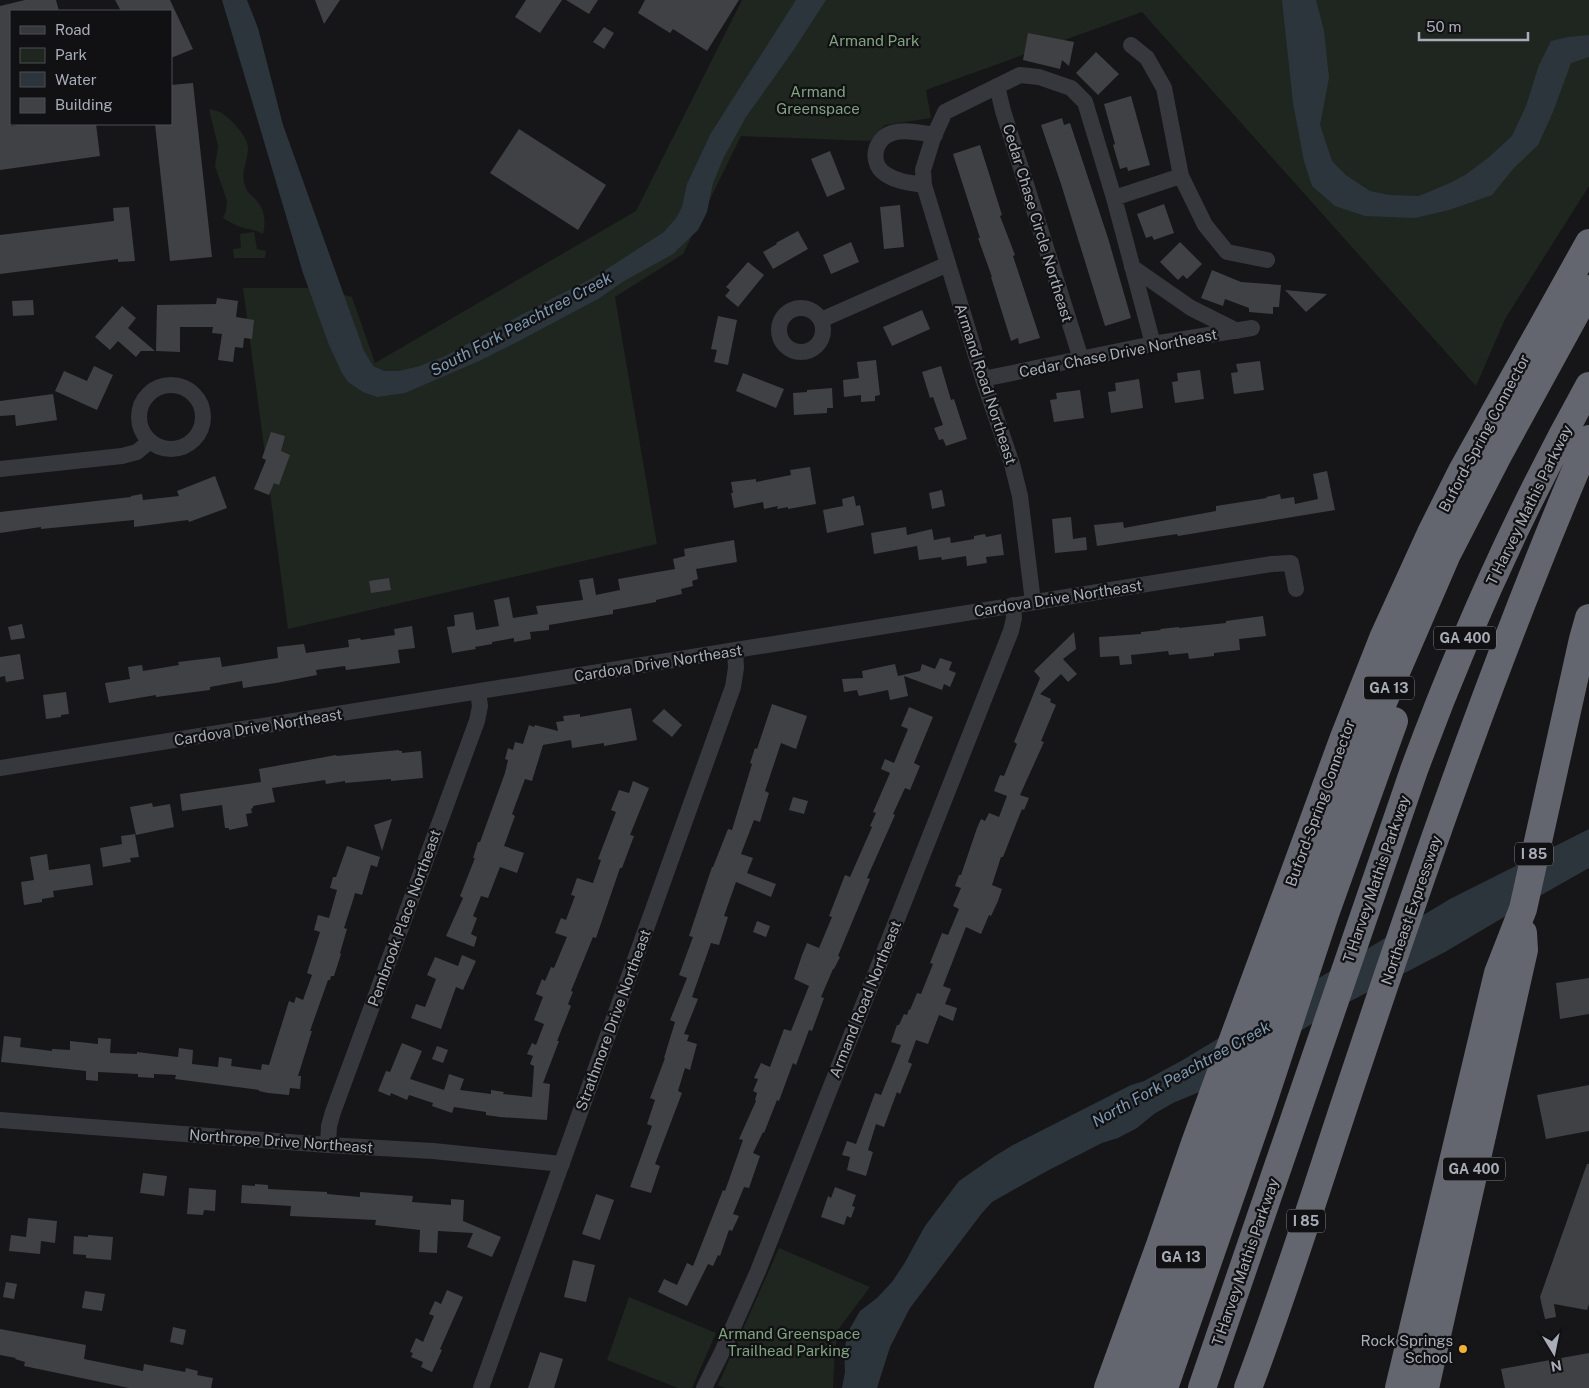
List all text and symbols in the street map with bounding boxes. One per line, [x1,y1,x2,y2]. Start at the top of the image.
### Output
legend [10,10,172,125]
scale bar [1419,10,1528,42]
text: 50 m [1426,18,1461,35]
text: Road [55,21,91,38]
park label: Armand Park [829,32,920,49]
text: Park [55,46,87,63]
text: Water [55,71,97,88]
park label: Armand Greenspace [776,83,860,117]
text: Building [55,96,113,113]
street label: Cedar Chase Circle Northeast [1000,122,1076,324]
water label: South Fork Peachtree Creek [427,268,615,380]
street label: Armand Road Northeast [952,302,1020,467]
street label: Cedar Chase Drive Northeast [1017,325,1219,381]
street label: Buford-Spring Connector [1435,351,1533,515]
street label: T Harvey Mathis Parkway [1483,422,1575,588]
street label: Cardova Drive Northeast [973,576,1143,620]
road number: GA 400 [1434,626,1496,650]
street label: Cardova Drive Northeast [573,641,743,685]
road number: GA 13 [1364,676,1414,700]
street label: Cardova Drive Northeast [173,705,343,749]
street label: Buford-Spring Connector [1282,717,1358,889]
street label: T Harvey Mathis Parkway [1339,793,1413,965]
street label: Pembrook Place Northeast [364,827,444,1009]
street label: Northeast Expressway [1377,833,1445,987]
road number: I 85 [1515,842,1553,866]
street label: Armand Road Northeast [826,918,904,1080]
street label: Strathmore Drive Northeast [572,927,654,1113]
water label: North Fork Peachtree Creek [1089,1017,1274,1131]
street label: Northrope Drive Northeast [189,1126,374,1156]
road number: GA 400 [1443,1158,1505,1180]
street label: T Harvey Mathis Parkway [1208,1176,1282,1348]
road number: I 85 [1287,1210,1325,1232]
road number: GA 13 [1156,1246,1206,1268]
park label: Armand Greenspace Trailhead Parking [718,1325,860,1359]
north arrow [1529,1328,1579,1378]
place label: Rock Springs School [1361,1332,1453,1366]
marker: Rock Springs School [1457,1343,1469,1355]
text: N [1549,1357,1563,1375]

